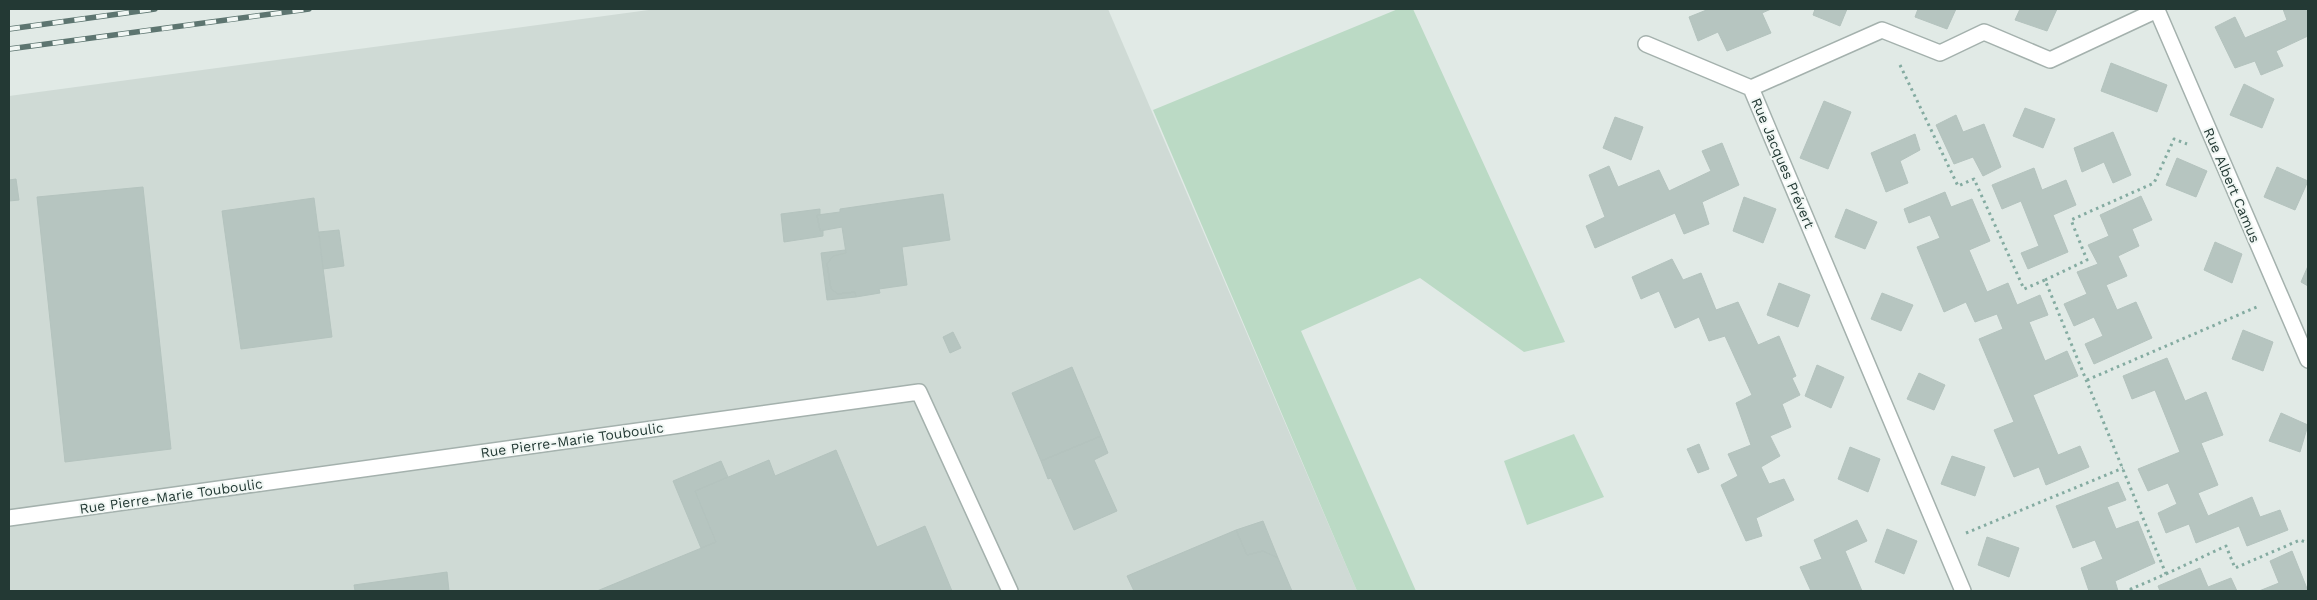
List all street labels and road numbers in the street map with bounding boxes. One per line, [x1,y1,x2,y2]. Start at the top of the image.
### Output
street label: Rue Jacques Prévert [1748,96,1818,231]
street label: Rue Albert Camus [2201,125,2263,245]
street label: Rue Pierre-Marie Touboulic [479,419,665,461]
street label: Rue Pierre-Marie Touboulic [78,475,264,517]

